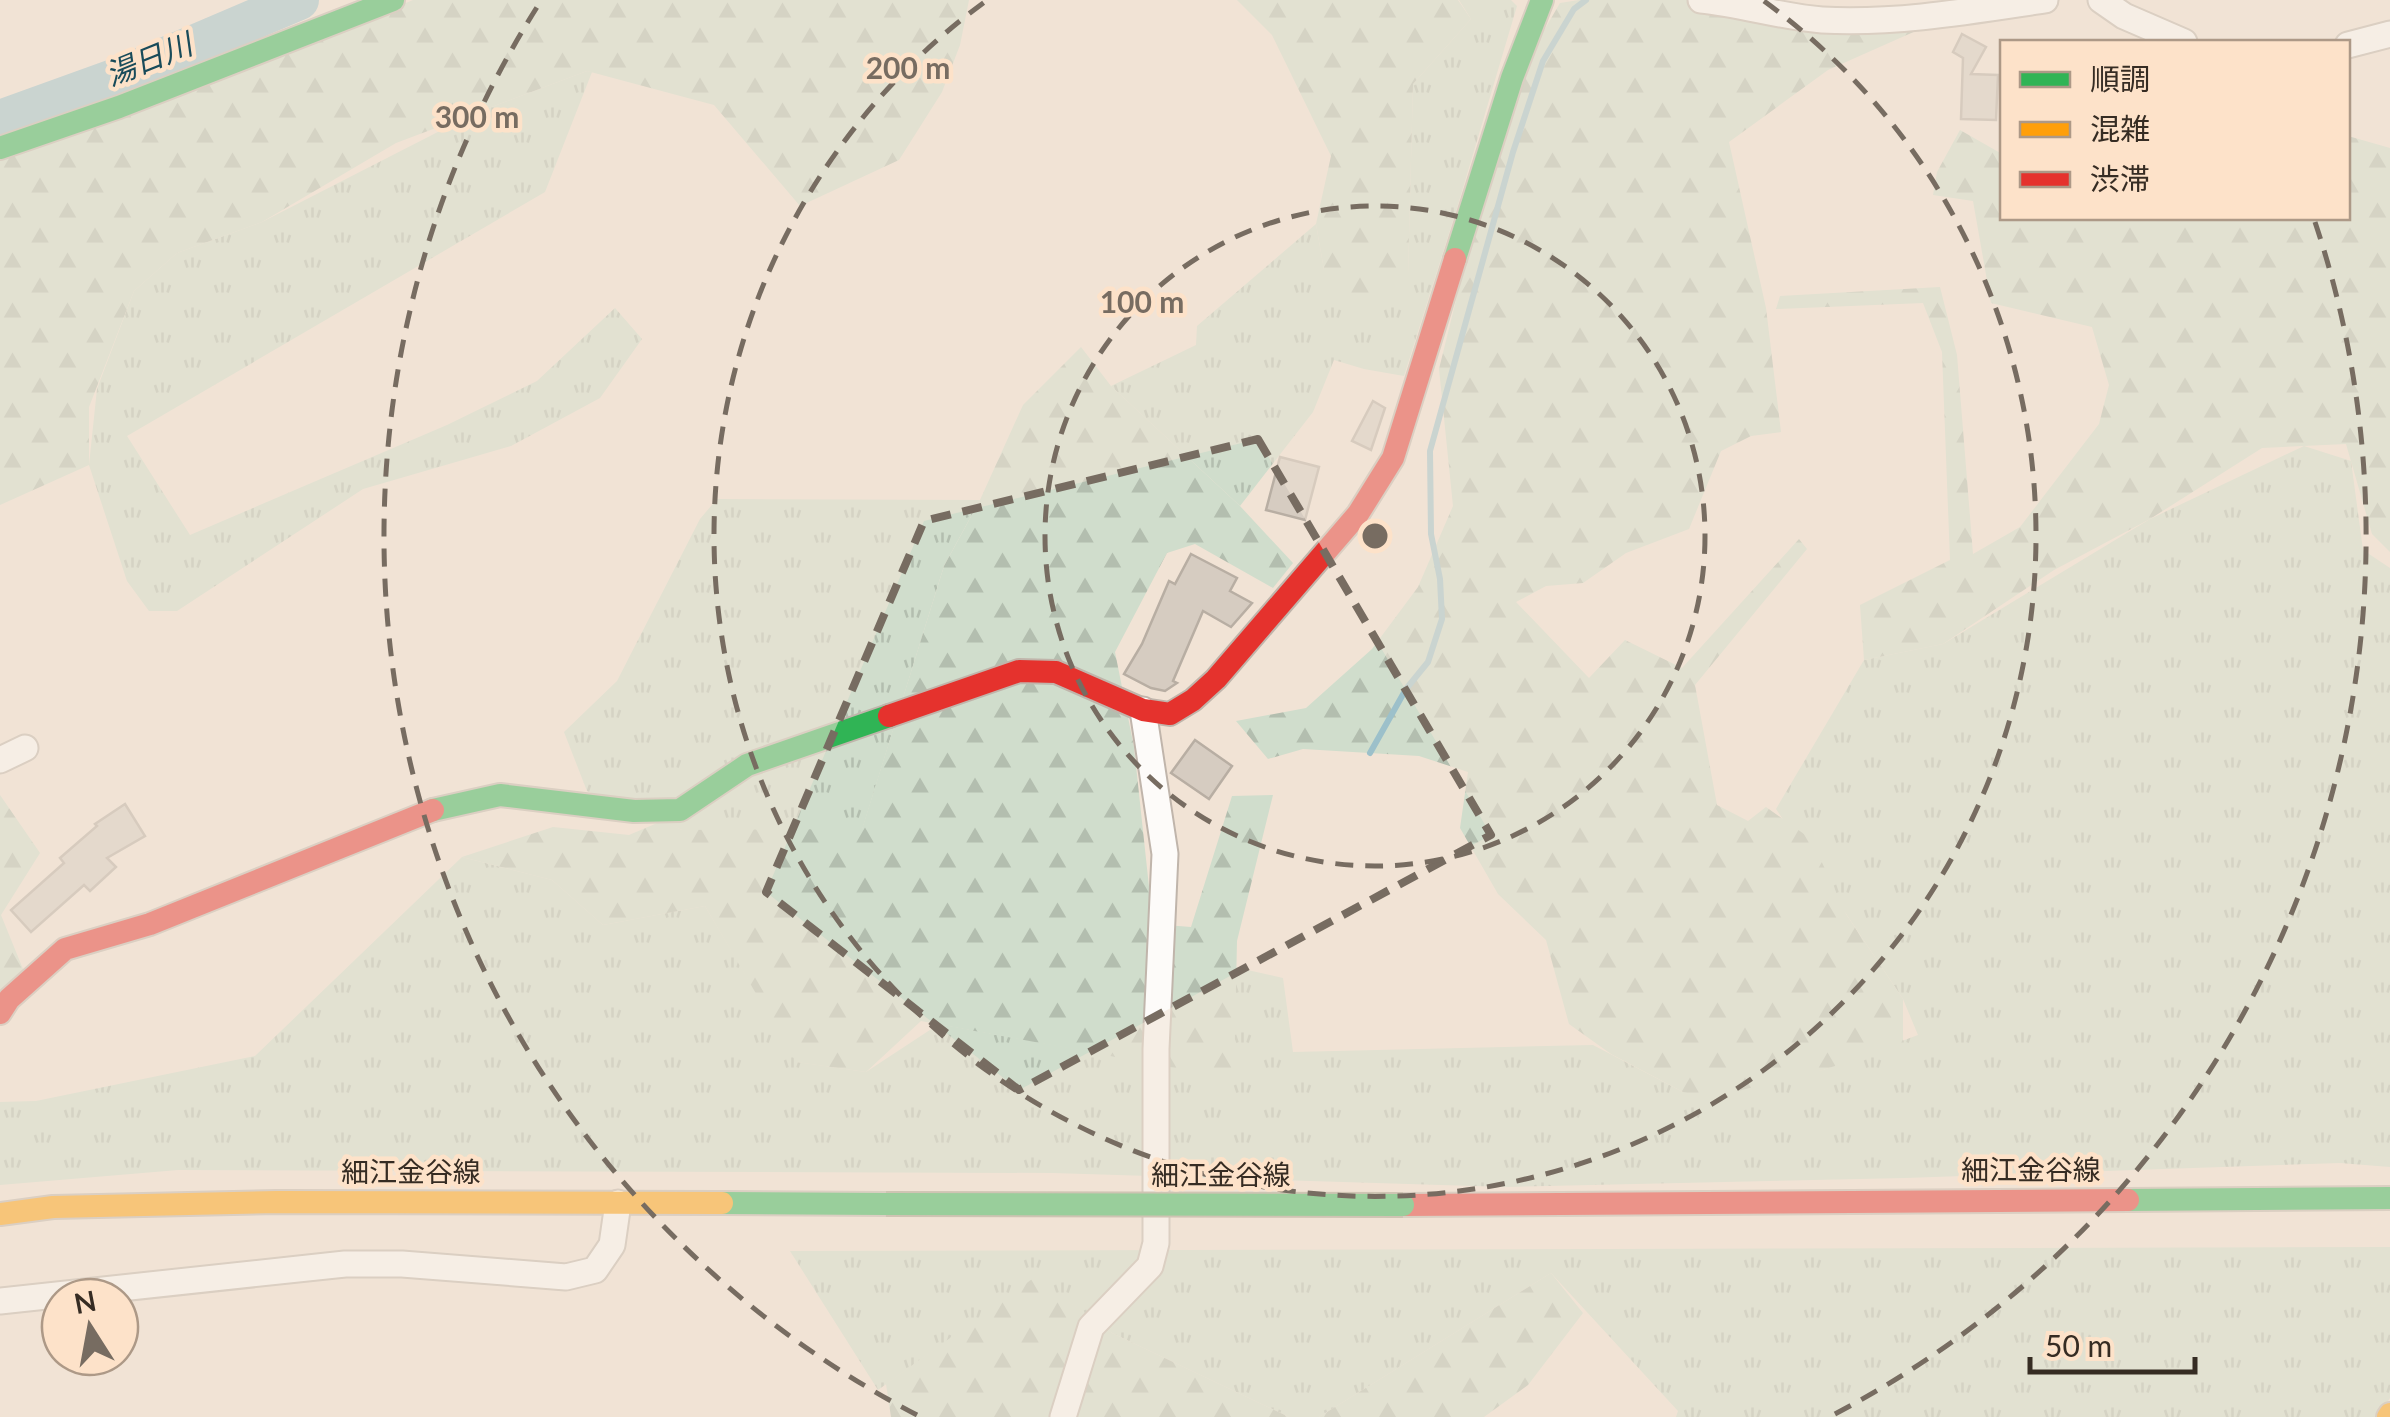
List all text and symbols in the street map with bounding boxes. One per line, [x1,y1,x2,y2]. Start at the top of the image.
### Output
water label: 湯日川 [100,23,199,92]
legend [2000,40,2350,220]
text: 200 m [866,49,950,85]
text: 順調 [2090,60,2150,96]
text: 300 m [435,98,519,134]
text: 混雑 [2090,110,2150,146]
text: 渋滞 [2090,160,2150,196]
text: 100 m [1100,283,1184,319]
centre of rings [1357,518,1393,554]
street label: 細江金谷線 [1961,1152,2101,1186]
street label: 細江金谷線 [341,1154,481,1188]
street label: 細江金谷線 [1151,1157,1291,1191]
north arrow [40,1277,140,1377]
text: N [71,1283,99,1320]
scale bar [2030,1312,2195,1374]
text: 50 m [2045,1327,2112,1363]

